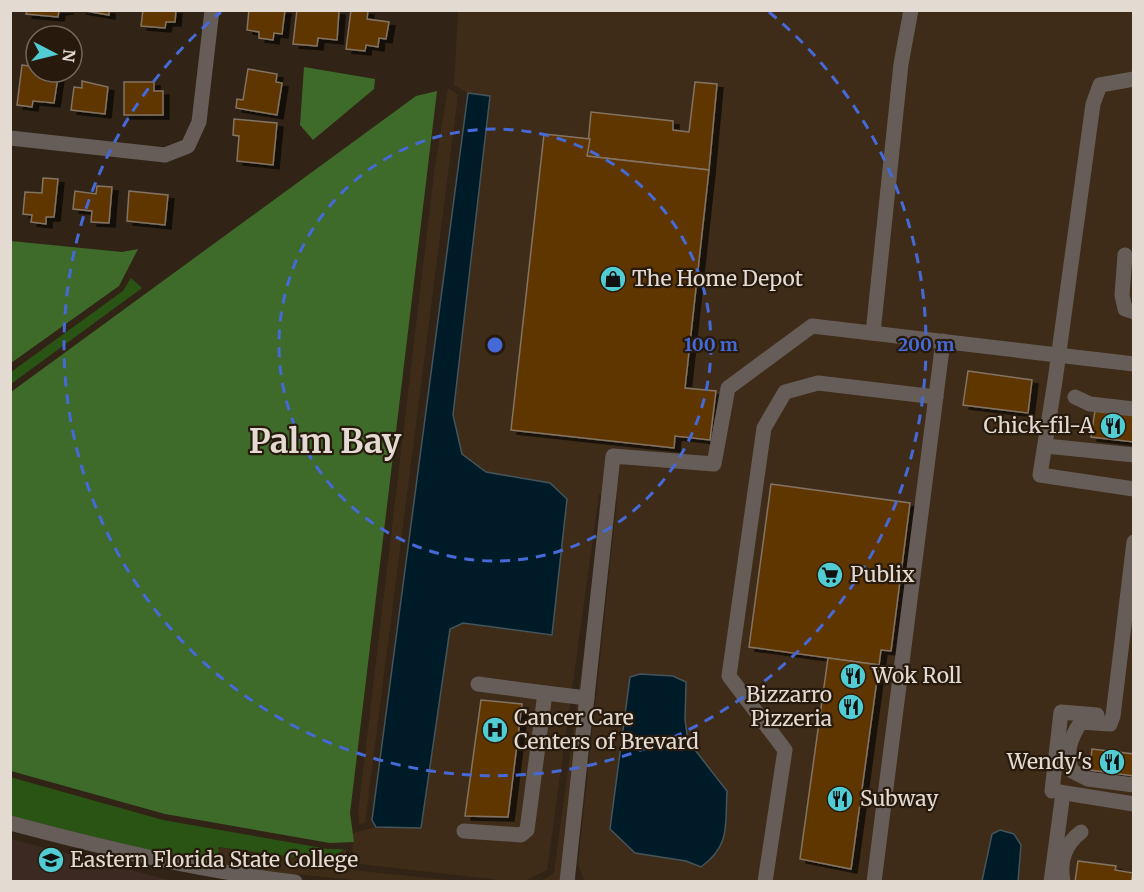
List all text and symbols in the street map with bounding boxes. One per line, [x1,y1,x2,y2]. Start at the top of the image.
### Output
north arrow [24,24,84,84]
text: N [58,48,80,64]
shop icon: The Home Depot [598,264,628,294]
place label: The Home Depot [632,265,803,292]
text: 100 m [684,333,738,356]
text: 200 m [898,333,954,356]
centre of rings [485,335,505,355]
restaurant icon: Chick-fil-A [1098,411,1128,441]
place label: Chick-fil-A [984,412,1094,439]
district label: Palm Bay [249,421,402,462]
supermarket icon: Publix [815,560,845,590]
place label: Publix [850,561,915,588]
restaurant icon: Wok Roll [838,661,868,691]
place label: Wok Roll [871,662,962,689]
place label: Bizzarro Pizzeria [746,681,832,732]
restaurant icon: Bizzarro Pizzeria [836,692,866,722]
place label: Cancer Care Centers of Brevard [514,704,699,755]
hospital icon: Cancer Care Centers of Brevard [480,715,510,745]
restaurant icon: Wendy's [1097,747,1127,777]
place label: Wendy's [1006,748,1092,775]
restaurant icon: Subway [825,784,855,814]
place label: Subway [860,785,939,812]
school or university icon: Eastern Florida State College [36,845,66,875]
place label: Eastern Florida State College [70,846,358,873]

